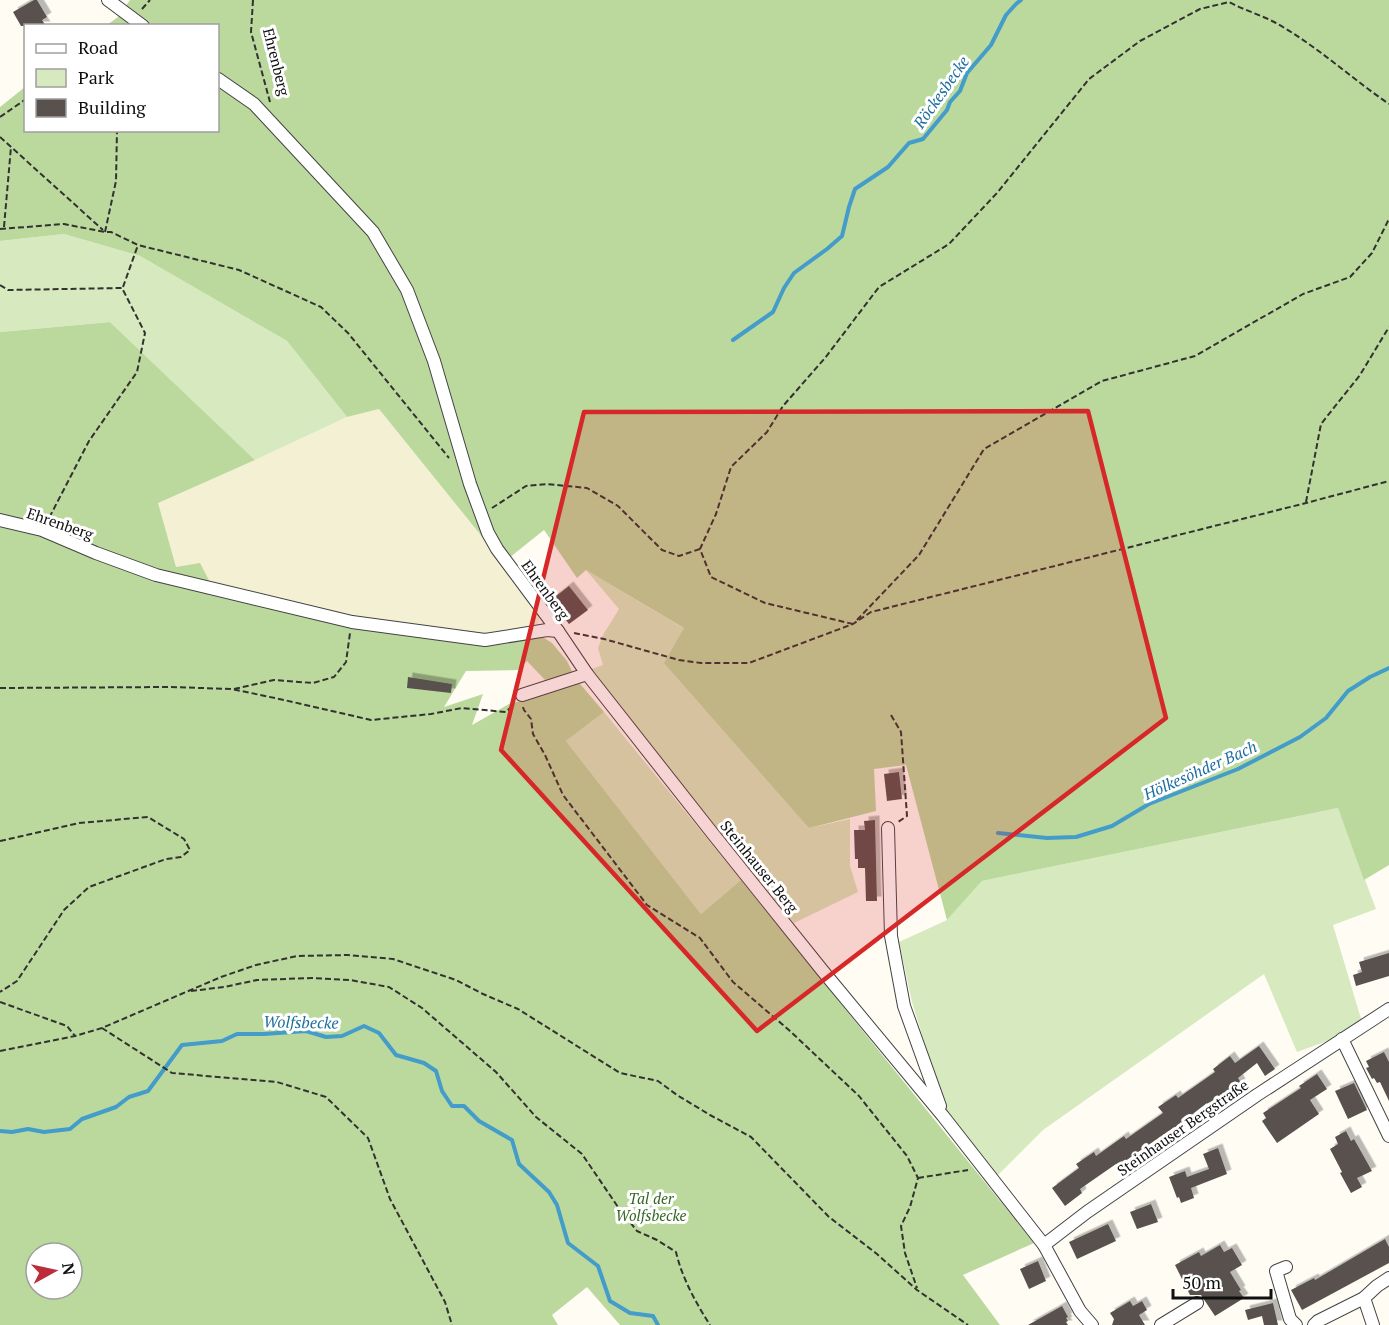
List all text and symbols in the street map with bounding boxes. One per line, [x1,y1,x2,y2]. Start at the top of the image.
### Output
legend [24,24,219,132]
street label: Ehrenberg [259,26,295,99]
text: Road [78,35,118,59]
water label: Röckesbecke [907,51,974,133]
text: Park [78,65,115,89]
text: Building [78,95,146,119]
street label: Ehrenberg [24,502,97,544]
street label: Ehrenberg [517,556,575,624]
water label: Hölkesöhder Bach [1139,735,1260,805]
street label: Steinhauser Berg [716,816,804,918]
water label: Wolfsbecke [263,1010,339,1034]
street label: Steinhauser Bergstraße [1113,1074,1252,1180]
park label: Tal der Wolfsbecke [616,1188,687,1225]
north arrow [24,1241,84,1301]
text: N [57,1261,81,1276]
scale bar [1173,1262,1270,1300]
text: 50 m [1182,1270,1222,1294]

